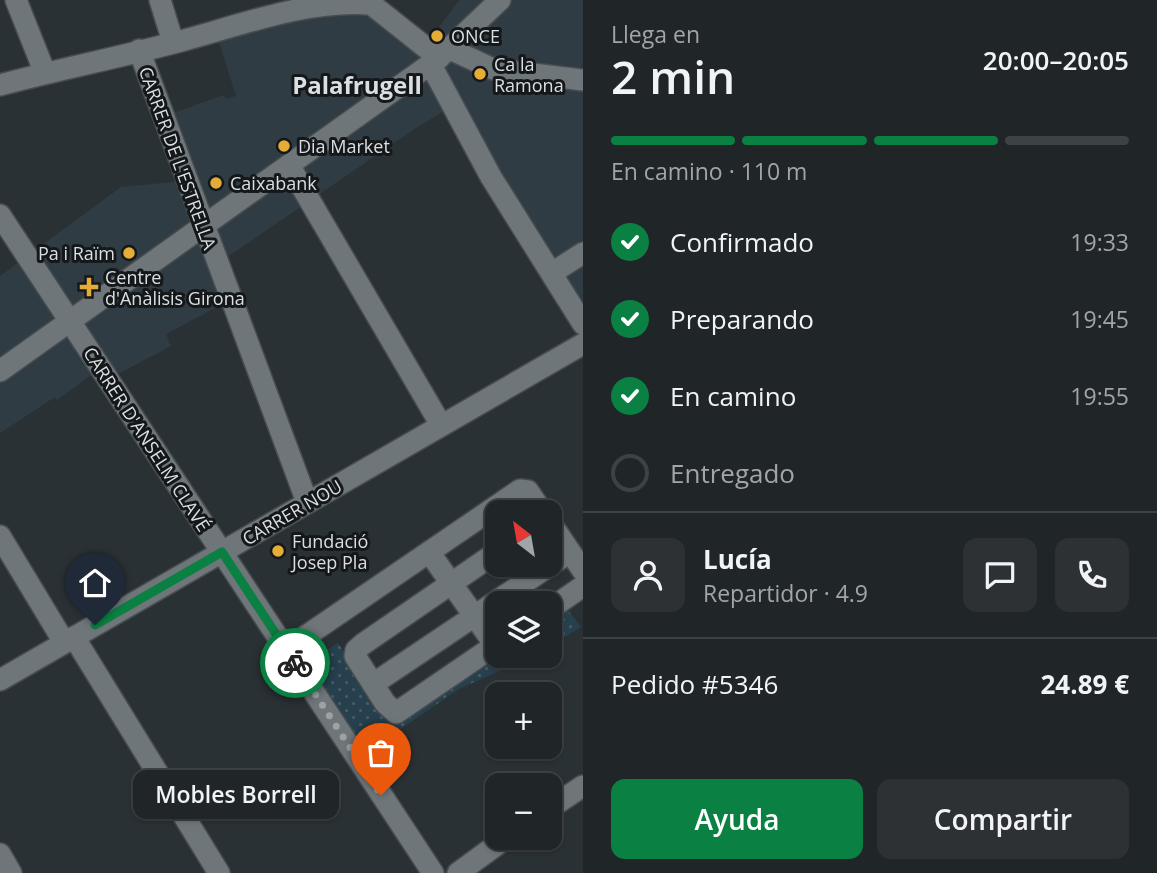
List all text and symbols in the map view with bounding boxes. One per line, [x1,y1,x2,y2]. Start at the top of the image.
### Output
text: Llega en [611,18,700,50]
place label: ONCE [451,24,500,48]
marker: ONCE [429,28,445,44]
text: 20:00–20:05 [983,42,1129,78]
text: 2 min [611,45,735,107]
place label: Ca la Ramona [494,52,564,97]
street label: CARRER DE L'ESTRELLA [134,63,222,253]
marker: Ca la Ramona [472,66,488,82]
district label: Palafrugell [292,68,422,101]
place label: Dia Market [298,134,390,158]
marker: Dia Market [276,138,292,154]
text: En camino · 110 m [611,155,807,187]
place label: Caixabank [230,171,317,195]
marker: Caixabank [208,175,224,191]
icon: check [611,223,649,261]
text: Confirmado [670,224,814,260]
text: 19:33 [1070,226,1129,258]
place label: Pa i Raïm [38,241,115,265]
marker: Pa i Raïm [121,245,137,261]
place label: Centre d'Anàlisis Girona [105,265,245,310]
marker: Centre d'Anàlisis Girona [79,277,99,297]
icon: check [611,300,649,338]
text: Preparando [670,301,814,337]
text: 19:45 [1070,303,1129,335]
street label: CARRER D'ANSELM CLAVÉ [78,342,216,536]
icon: check [611,377,649,415]
text: En camino [670,378,796,414]
text: 19:55 [1070,380,1129,412]
text: Entregado [670,455,795,491]
street label: CARRER NOU [238,474,346,550]
north arrow [485,500,562,578]
map controls [485,500,562,850]
place label: Fundació Josep Pla [290,529,368,574]
button: person [611,538,685,612]
button: chat [963,538,1037,612]
button: phone [1055,538,1129,612]
text: Lucía [703,541,772,577]
marker: Fundació Josep Pla [270,543,286,559]
pin [65,553,125,625]
icon: home [76,564,114,602]
text: Repartidor · 4.9 [703,577,868,609]
button: layers [485,591,562,668]
courier [260,628,330,698]
icon: bike [276,644,314,682]
text: Pedido #5346 [611,666,778,702]
text: 24.89 € [1041,666,1129,702]
button: + [485,682,562,759]
pin [351,723,411,795]
icon: bag [362,734,400,772]
callout: Mobles Borrell [132,770,339,820]
button: − [485,773,562,850]
text: Mobles Borrell [155,778,317,810]
button: Ayuda [611,779,863,859]
button: Compartir [877,779,1129,859]

